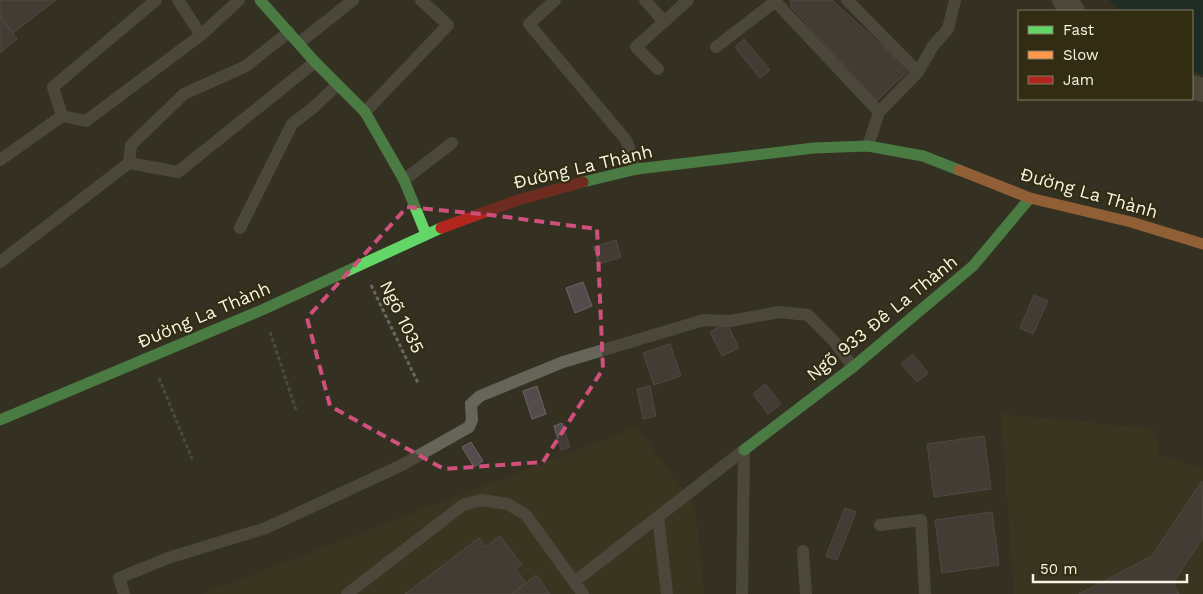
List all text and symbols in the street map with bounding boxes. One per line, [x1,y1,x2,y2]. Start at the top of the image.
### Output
legend [1018,10,1193,100]
text: Fast [1063,21,1095,39]
text: Slow [1063,46,1099,64]
text: Jam [1063,71,1094,89]
street label: Đường La Thành [511,140,655,193]
street label: Đường La Thành [1018,163,1160,222]
street label: Ngõ 933 Đê La Thành [802,250,961,385]
street label: Đường La Thành [134,277,273,352]
street label: Ngõ 1035 [376,277,429,356]
scale bar [1033,552,1187,584]
text: 50 m [1040,560,1077,578]

